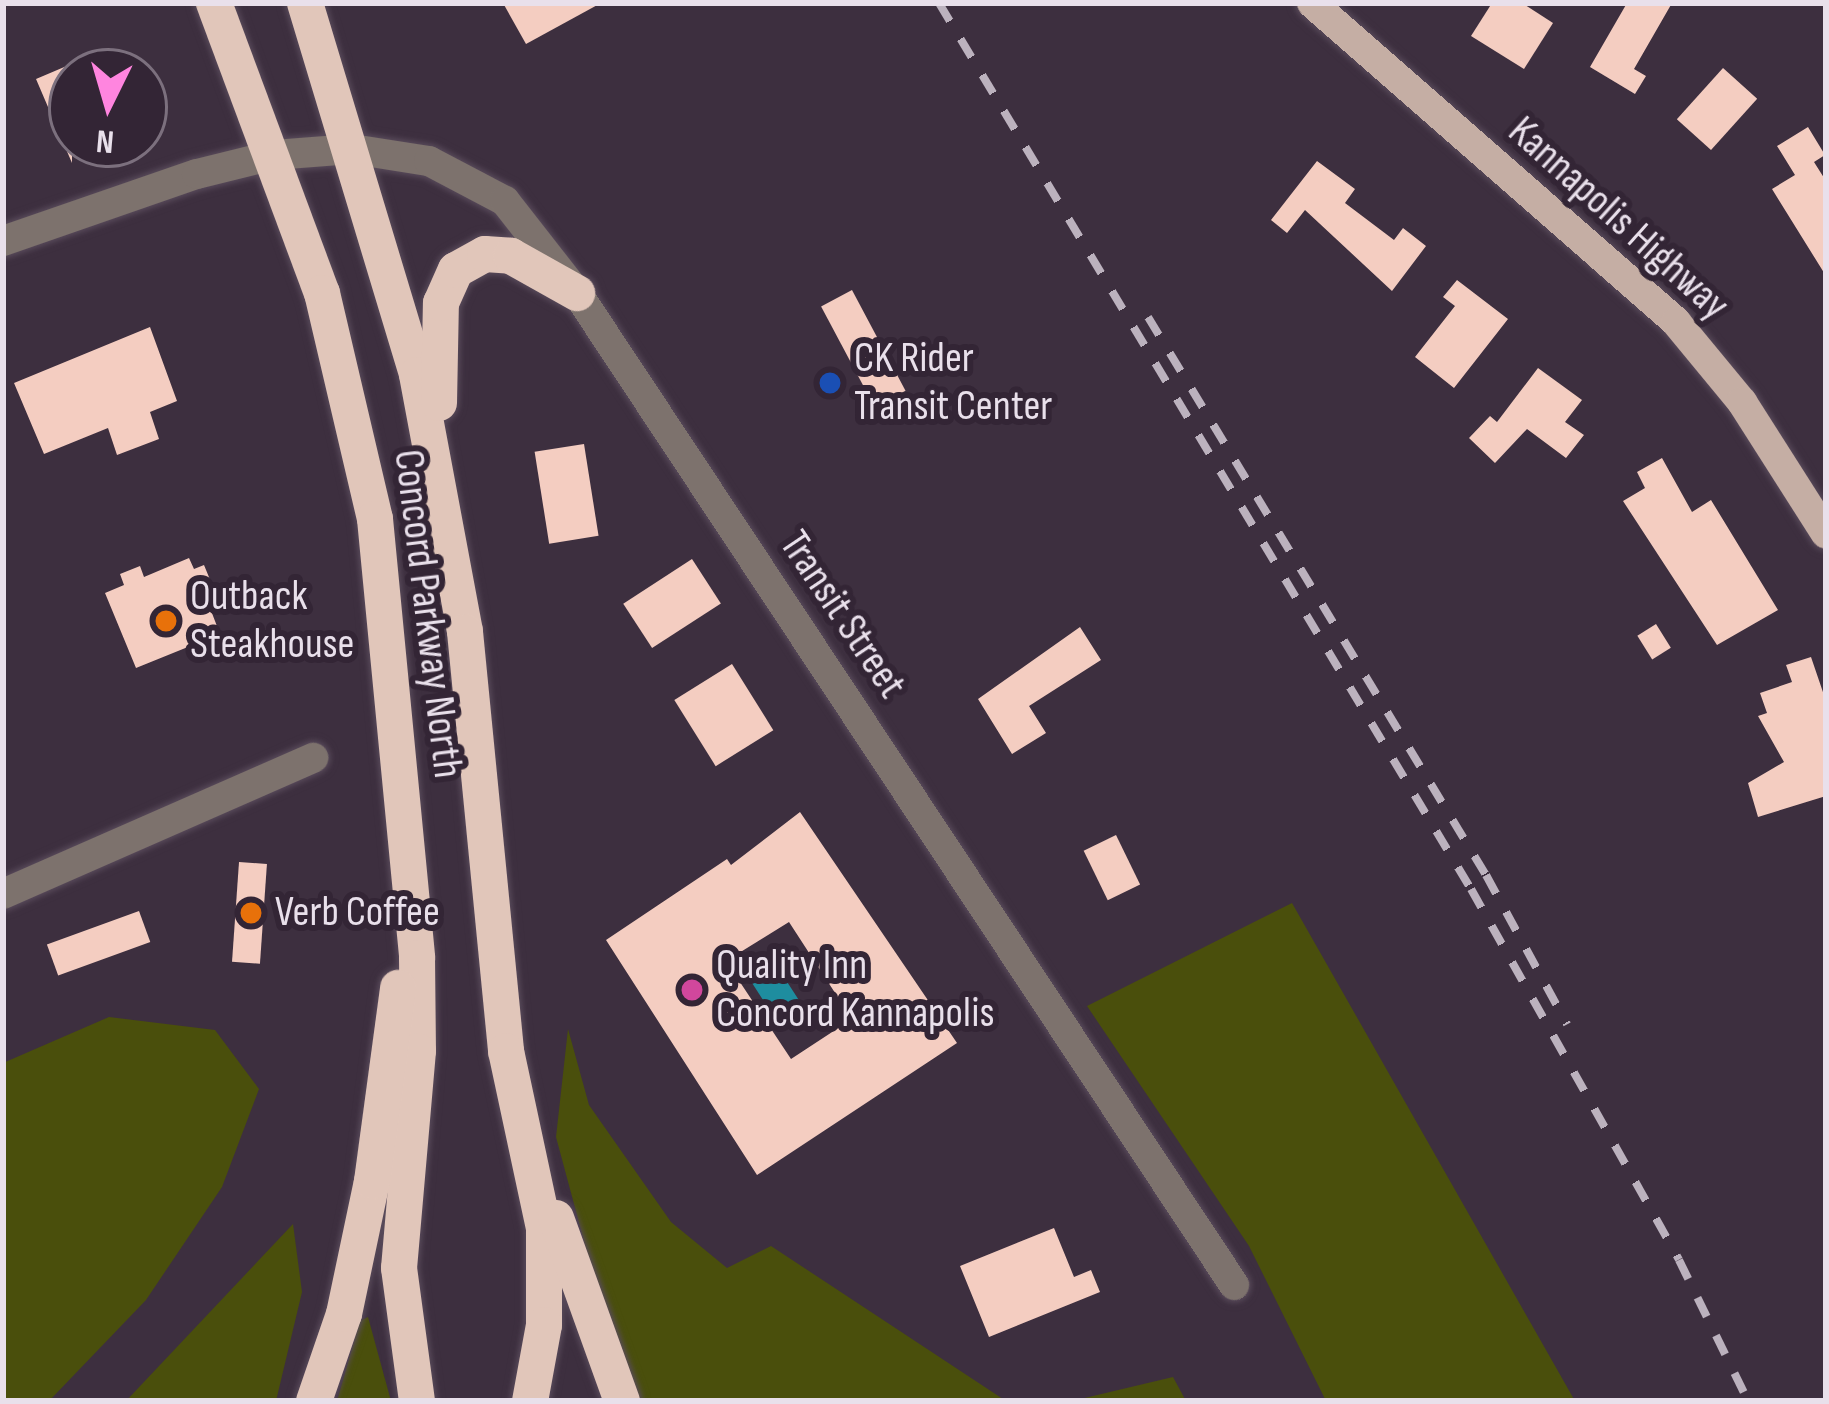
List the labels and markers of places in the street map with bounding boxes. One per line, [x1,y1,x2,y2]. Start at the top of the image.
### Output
place label: CK Rider Transit Center [854,334,1052,433]
marker: CK Rider Transit Center [817,370,843,396]
place label: Outback Steakhouse [190,572,354,670]
marker: Outback Steakhouse [153,608,179,634]
place label: Verb Coffee [275,888,440,938]
marker: Verb Coffee [238,900,264,926]
place label: Quality Inn Concord Kannapolis [716,941,995,1040]
marker: Quality Inn Concord Kannapolis [679,977,705,1003]

